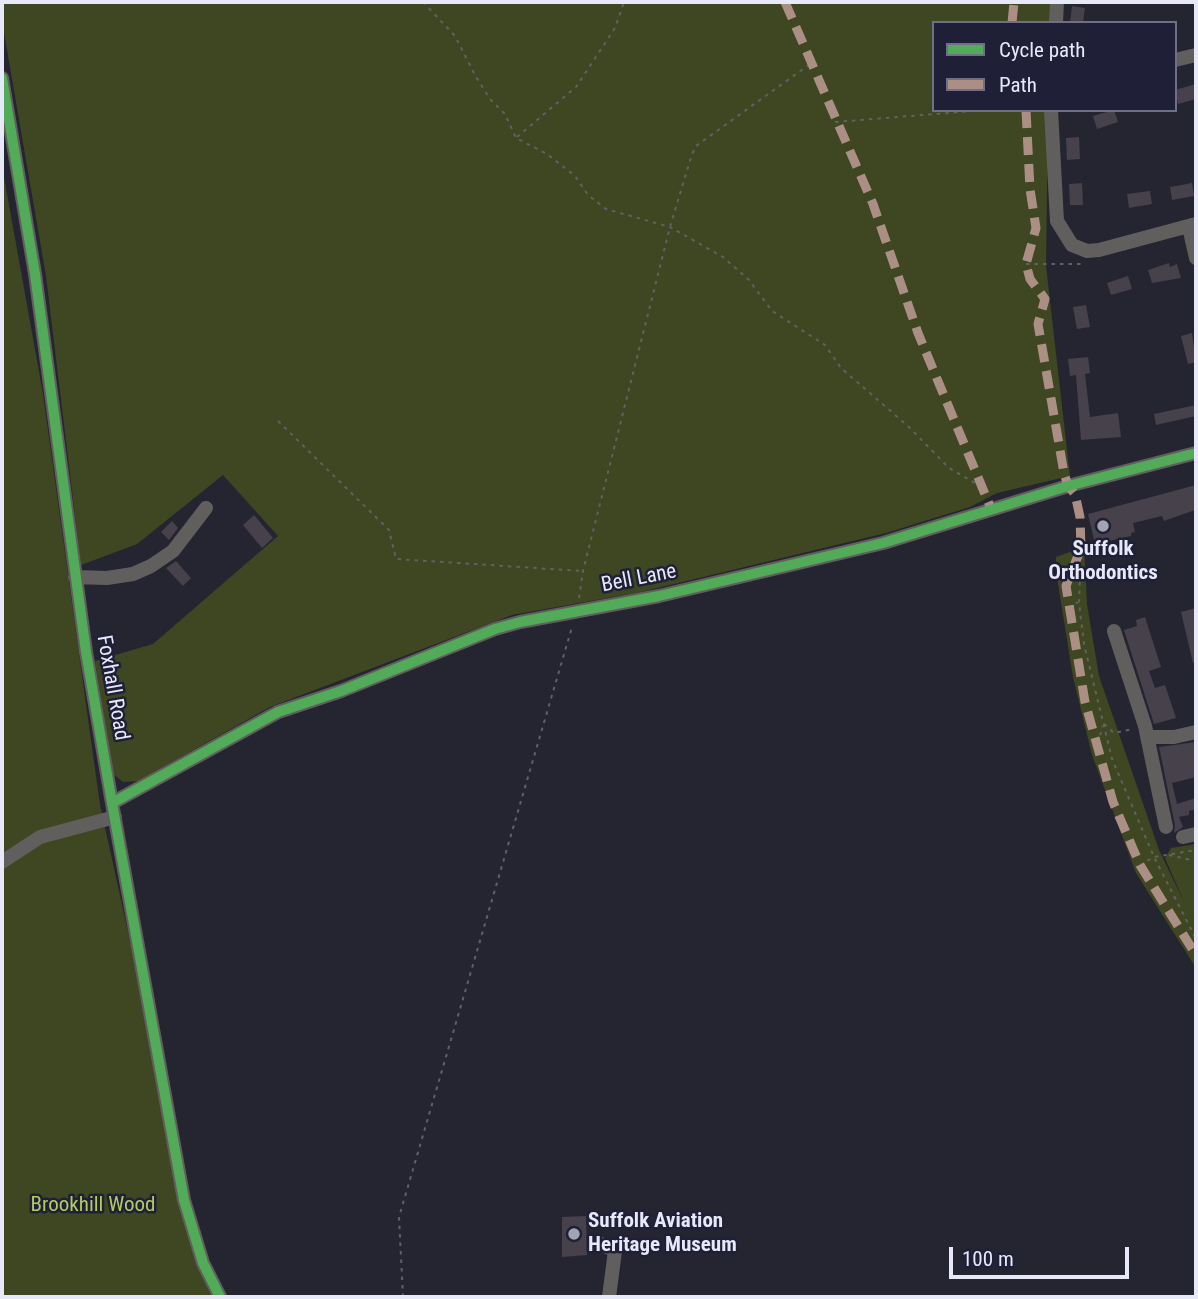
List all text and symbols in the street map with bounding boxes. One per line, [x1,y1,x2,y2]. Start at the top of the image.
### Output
legend [932,21,1177,112]
text: Cycle path [999,38,1085,62]
text: Path [999,73,1037,97]
marker: Suffolk Orthodontics [1095,518,1111,534]
place label: Suffolk Orthodontics [1048,537,1158,587]
street label: Bell Lane [599,559,679,599]
street label: Foxhall Road [90,633,134,743]
park label: Brookhill Wood [31,1193,155,1219]
place label: Suffolk Aviation Heritage Museum [588,1209,737,1259]
marker: Suffolk Aviation Heritage Museum [566,1226,582,1242]
scale bar [953,1232,1133,1276]
text: 100 m [962,1247,1014,1271]

